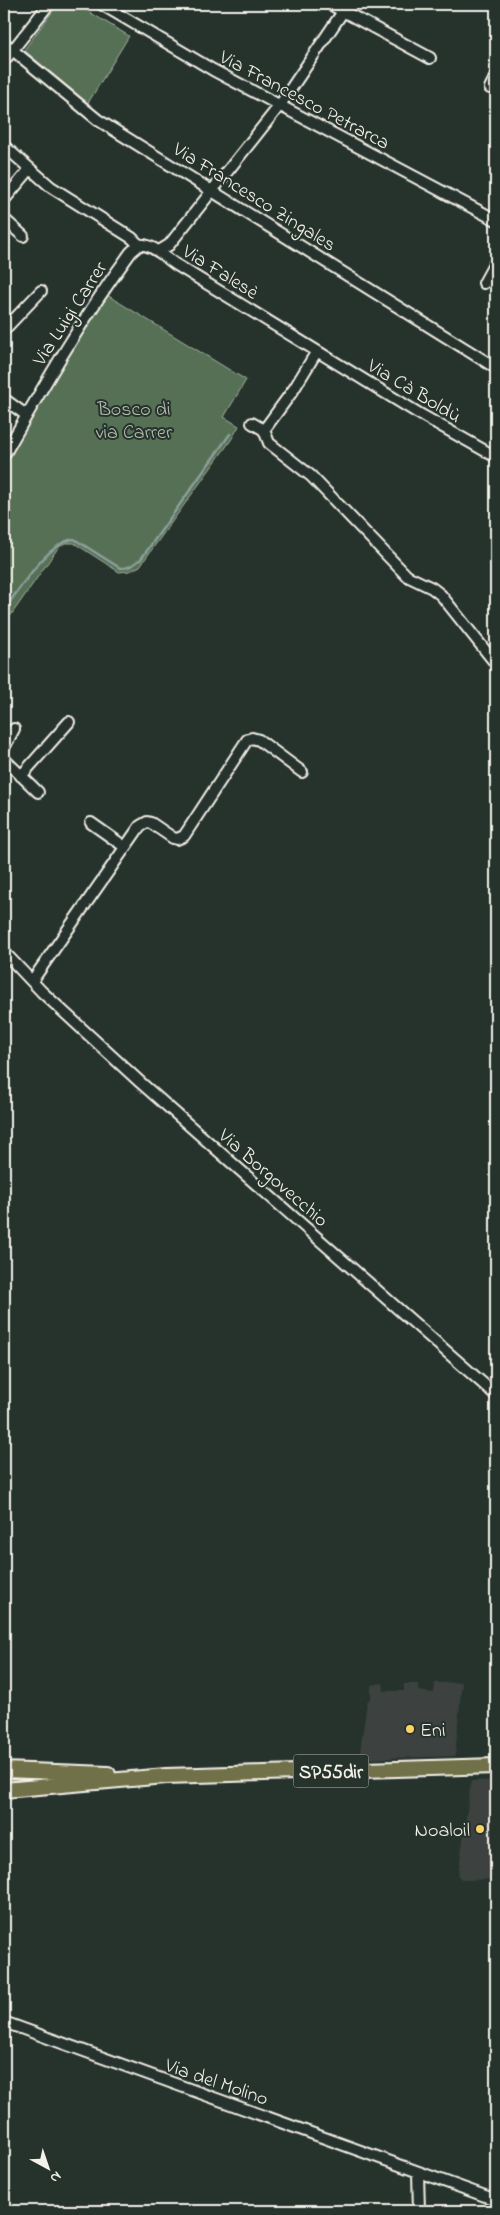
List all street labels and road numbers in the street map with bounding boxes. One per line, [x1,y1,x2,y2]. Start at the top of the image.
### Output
street label: Via Francesco Petrarca [213,44,394,158]
street label: Via Francesco Zingales [165,136,341,261]
street label: Via Falesè [175,238,263,308]
street label: Via Luigi Carrer [26,256,117,374]
street label: Via Cà Boldù [360,352,466,432]
street label: Via Borgovecchio [209,1122,334,1236]
road number: SP55dir [294,1754,368,1788]
street label: Via del Molino [160,2052,272,2115]

